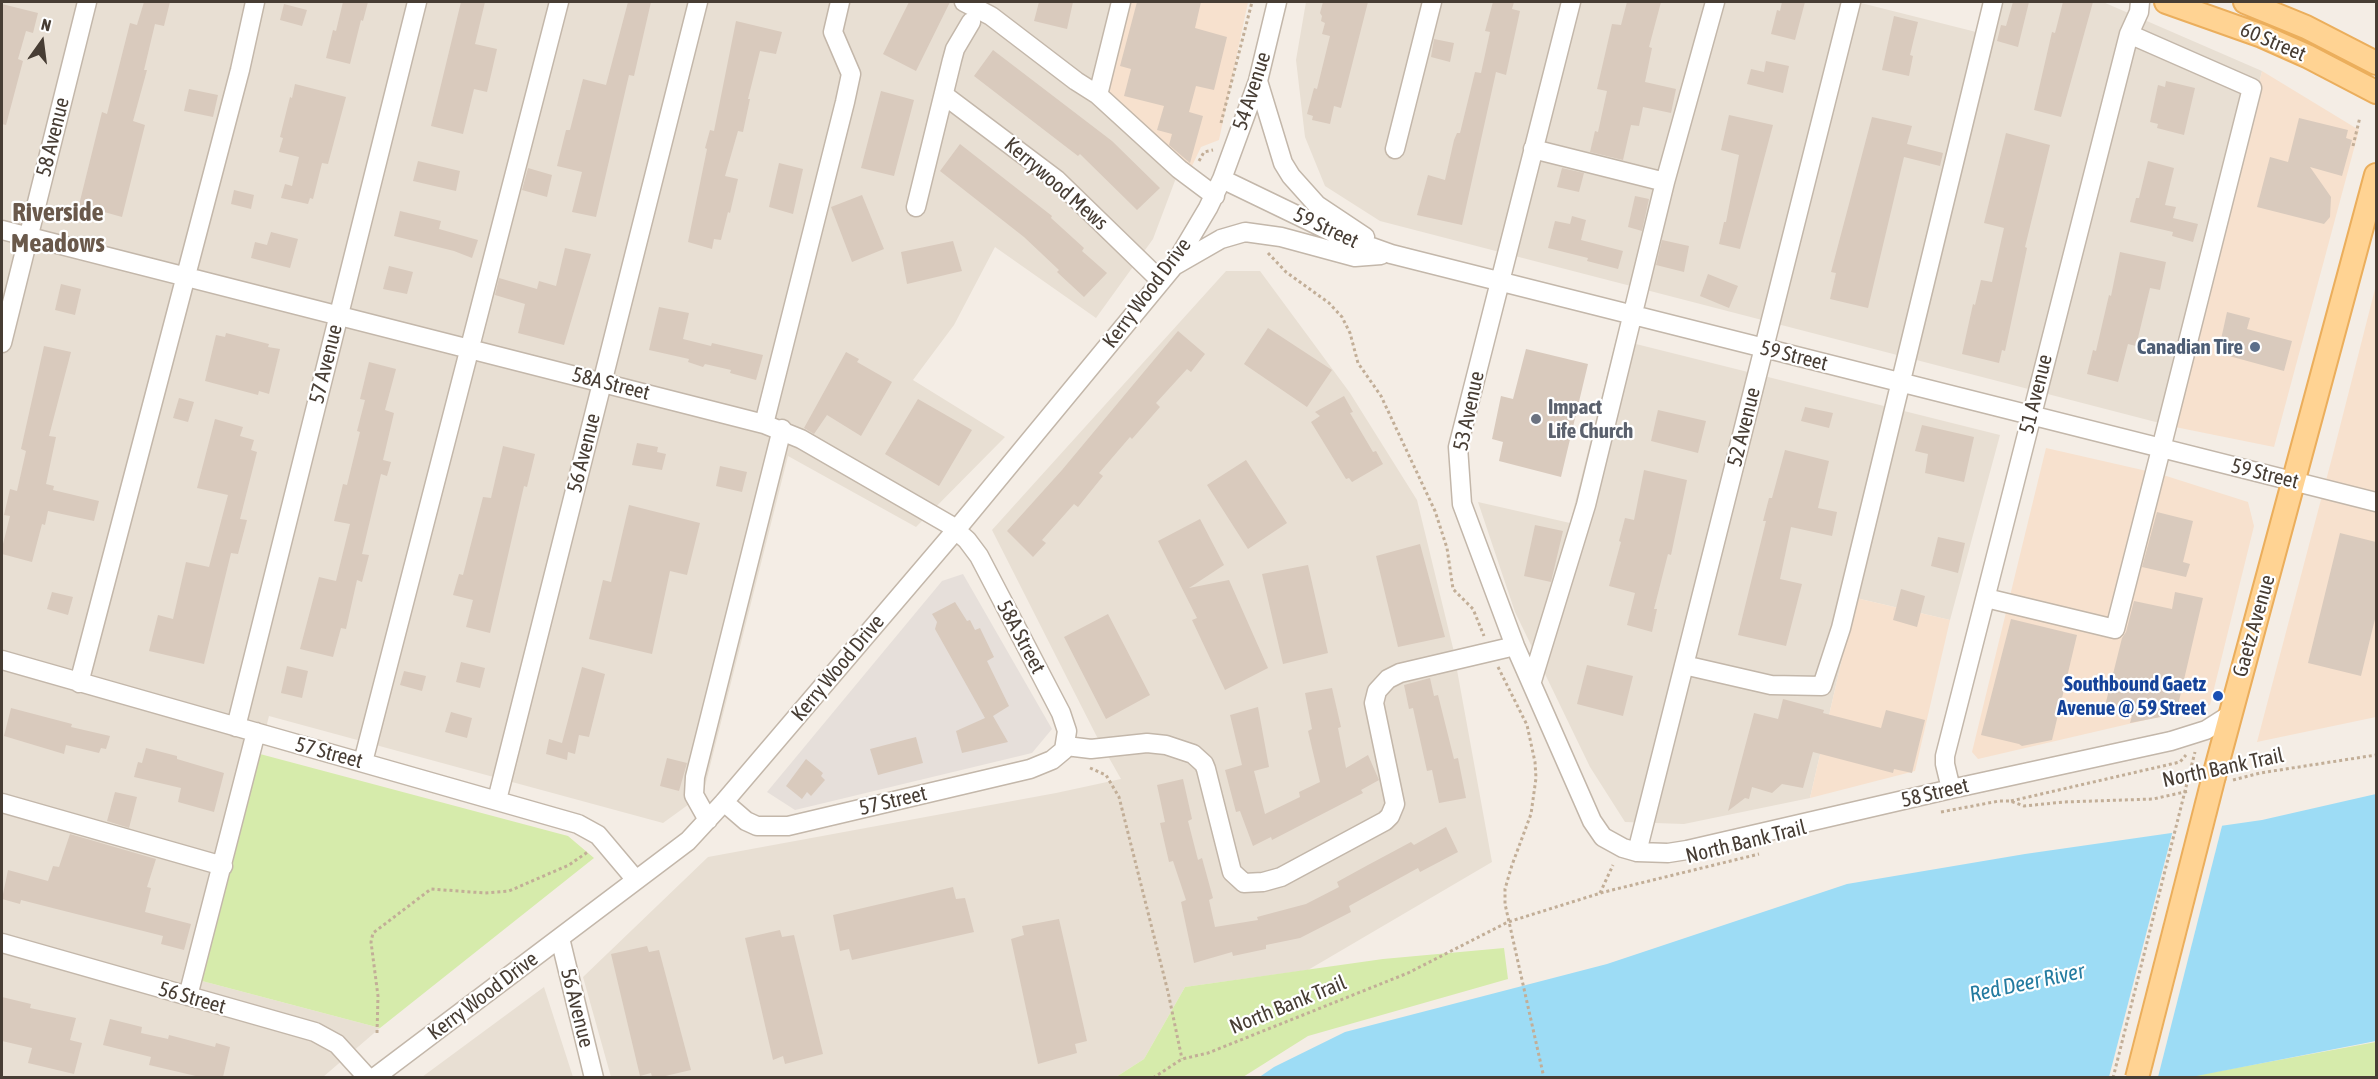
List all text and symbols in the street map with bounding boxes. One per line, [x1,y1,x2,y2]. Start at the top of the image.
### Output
north arrow [12,12,72,72]
text: N [40,15,53,34]
street label: 60 Street [2236,17,2310,67]
street label: 54 Avenue [1228,49,1276,133]
street label: 58 Avenue [31,95,75,179]
street label: Kerrywood Mews [999,132,1113,236]
district label: Riverside Meadows [11,196,105,259]
street label: 59 Street [1290,202,1362,254]
street label: Kerry Wood Drive [1097,233,1197,353]
street label: 57 Avenue [304,322,348,406]
place label: Canadian Tire [2137,334,2243,360]
street label: 59 Street [1758,335,1830,377]
marker: Canadian Tire [2248,340,2262,354]
street label: 51 Avenue [2014,352,2058,436]
street label: 58A Street [570,362,652,406]
street label: 53 Avenue [1448,369,1490,453]
street label: 52 Avenue [1722,385,1766,469]
place label: Impact Life Church [1548,394,1633,444]
street label: 56 Avenue [562,411,606,495]
marker: Impact Life Church [1529,412,1543,426]
street label: 59 Street [2229,453,2301,495]
street label: Gaetz Avenue [2227,572,2281,680]
street label: 58A Street [991,596,1051,678]
street label: Kerry Wood Drive [786,610,890,726]
place label: Southbound Gaetz Avenue @ 59 Street [2057,671,2206,721]
marker: Southbound Gaetz Avenue @ 59 Street [2211,689,2225,703]
street label: 57 Street [293,732,365,774]
street label: North Bank Trail [2160,743,2286,793]
street label: 58 Street [1899,773,1971,813]
street label: 57 Street [857,781,929,821]
street label: North Bank Trail [1683,815,1809,869]
street label: Kerry Wood Drive [423,946,543,1046]
water label: Red Deer River [1967,958,2087,1008]
street label: 56 Avenue [555,966,599,1050]
street label: North Bank Trail [1226,970,1350,1040]
street label: 56 Street [156,976,228,1020]

